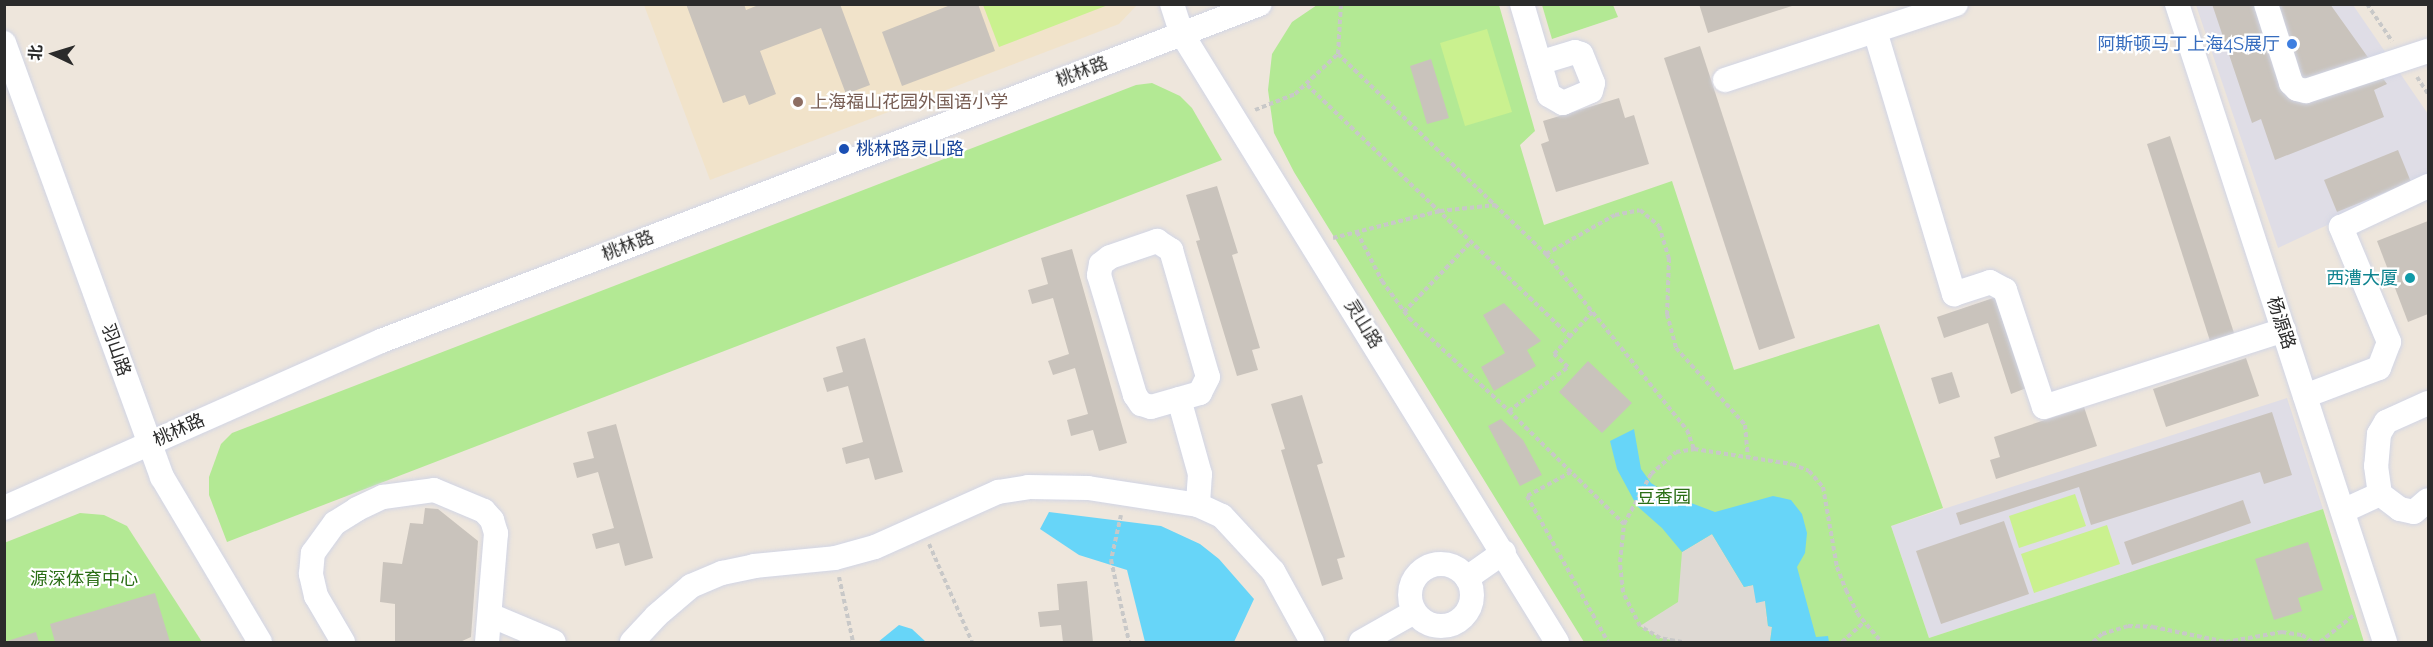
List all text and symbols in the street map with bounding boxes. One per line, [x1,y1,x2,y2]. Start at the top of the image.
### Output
north arrow [24,24,84,84]
place label: 阿斯顿马丁上海4S展厅 [2097,33,2280,55]
marker: 阿斯顿马丁上海4S展厅 [2285,37,2299,51]
text: 北 [26,44,46,61]
street label: 桃林路 [1053,52,1111,92]
place label: 上海福山花园外国语小学 [810,91,1008,113]
marker: 上海福山花园外国语小学 [791,95,805,109]
place label: 桃林路灵山路 [856,138,964,160]
marker: 桃林路灵山路 [837,142,851,156]
street label: 桃林路 [599,226,657,266]
place label: 西漕大厦 [2326,267,2398,289]
marker: 西漕大厦 [2403,271,2417,285]
street label: 杨源路 [2262,294,2300,352]
street label: 灵山路 [1340,295,1386,353]
street label: 羽山路 [97,321,135,379]
street label: 桃林路 [150,409,208,451]
park label: 豆香园 [1637,486,1691,508]
park label: 源深体育中心 [30,568,138,590]

